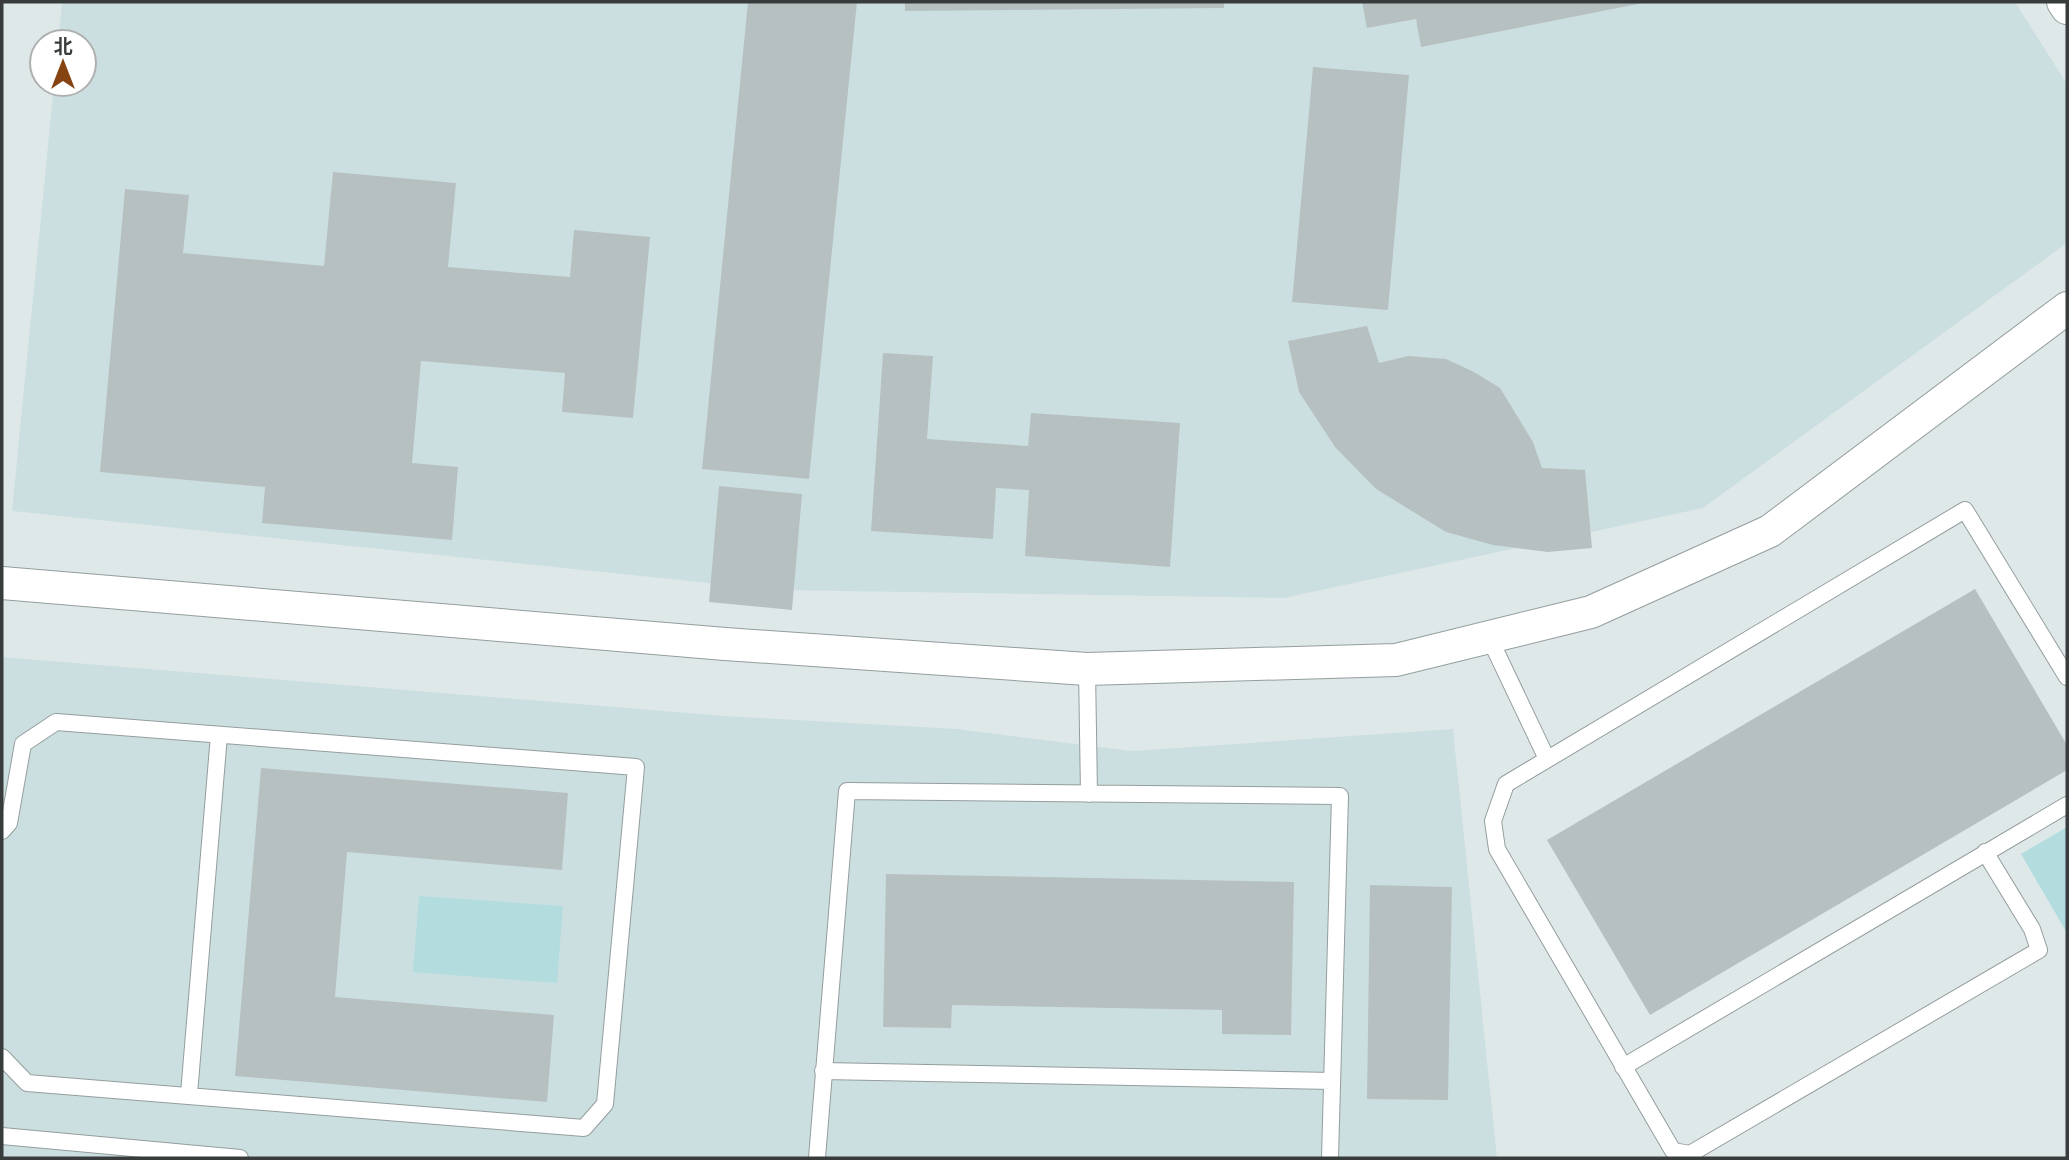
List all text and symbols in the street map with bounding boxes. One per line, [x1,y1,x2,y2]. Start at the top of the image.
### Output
north arrow [28,28,98,98]
text: 北 [53,33,73,59]

